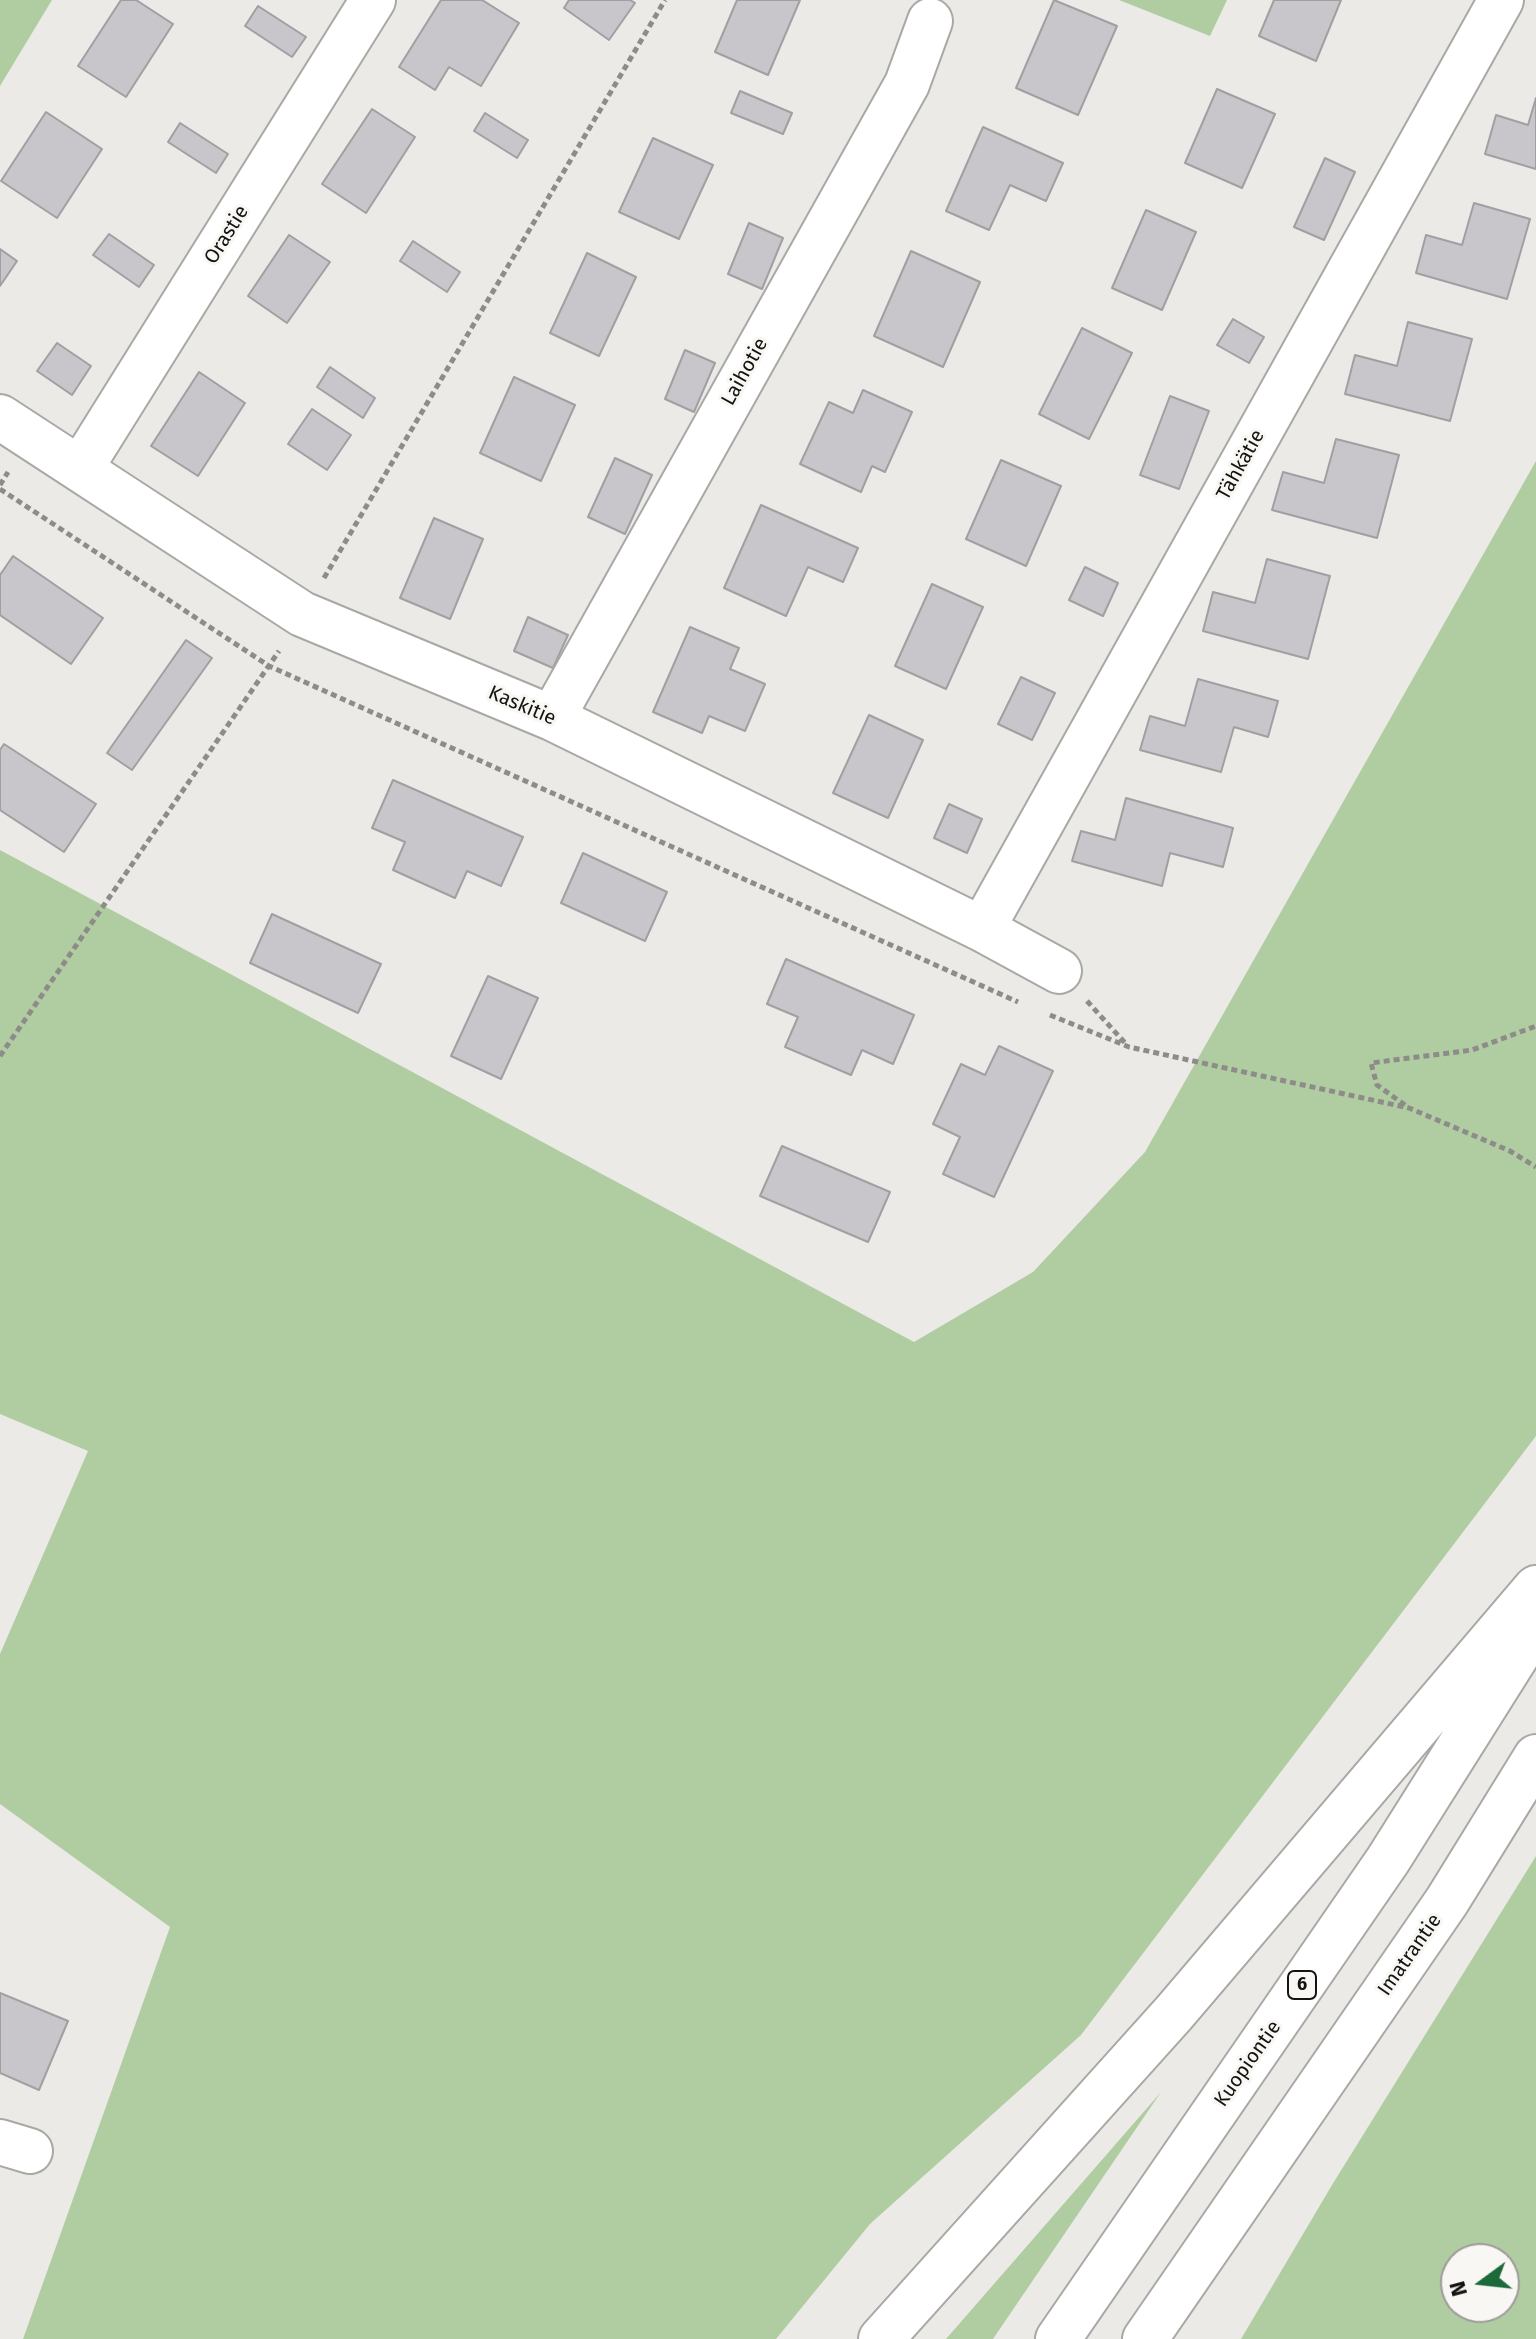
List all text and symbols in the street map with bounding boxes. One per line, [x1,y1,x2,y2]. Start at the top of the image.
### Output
street label: Orastie [200,201,254,269]
street label: Laihotie [717,334,773,410]
street label: Tähkätie [1212,426,1270,504]
street label: Kaskitie [484,681,560,731]
street label: Imatrantie [1373,1909,1447,2001]
road number: 6 [1288,1971,1316,1999]
street label: Kuopiontie [1210,2016,1286,2112]
north arrow [1440,2243,1520,2323]
text: N [1443,2278,1473,2299]

